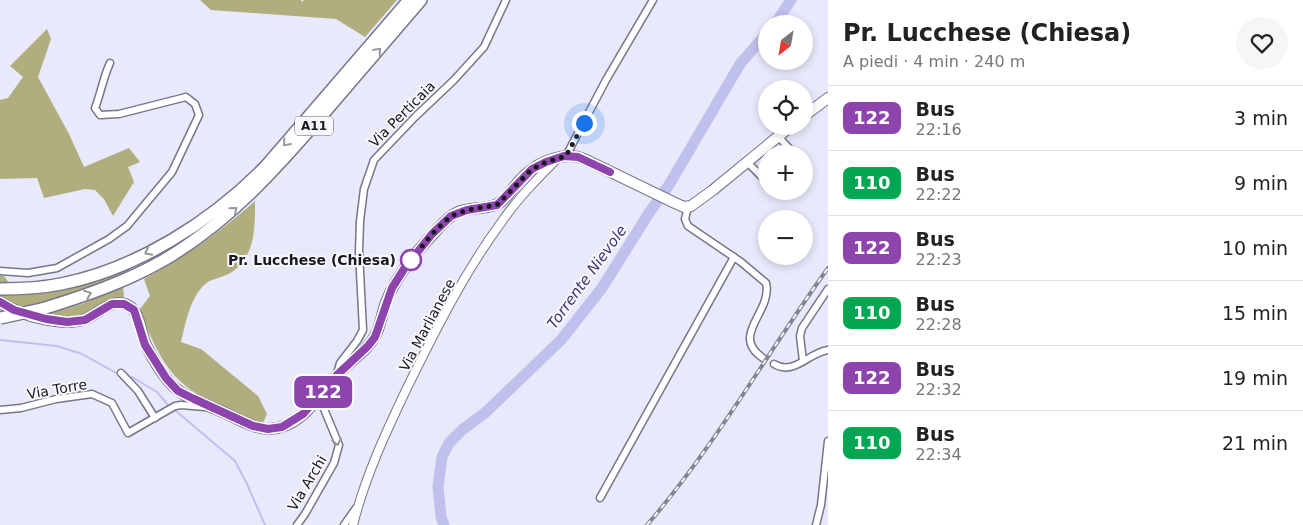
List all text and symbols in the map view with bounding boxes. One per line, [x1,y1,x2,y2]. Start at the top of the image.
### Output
north arrow [758,15,812,70]
map controls [758,15,813,265]
button: heart [1236,17,1288,69]
text: Pr. Lucchese (Chiesa) [843,19,1131,47]
one-way arrow [372,47,381,56]
text: A piedi · 4 min · 240 m [843,52,1025,71]
street label: Via Perticaia [366,78,438,150]
button: locate [758,80,813,135]
text: Bus [916,98,955,120]
text: 122 [853,107,891,128]
text: 3 min [1234,107,1288,129]
your location [572,111,597,136]
road number: A11 [295,116,333,136]
text: 22:16 [916,120,962,139]
one-way arrow [283,138,292,147]
button: + [758,145,813,200]
text: Bus [916,163,955,185]
text: 110 [853,172,891,193]
text: 9 min [1234,172,1288,194]
text: 22:22 [916,185,962,204]
one-way arrow [228,206,237,215]
button: − [758,210,813,265]
water label: Torrente Nievole [543,222,631,332]
text: Bus [916,228,955,250]
text: 122 [853,237,891,258]
text: 10 min [1222,237,1288,259]
one-way arrow [144,246,153,256]
marker: Pr. Lucchese (Chiesa) [400,249,422,271]
text: 22:23 [916,250,962,269]
place label: Pr. Lucchese (Chiesa) [228,252,396,268]
street label: Via Marlianese [396,276,458,374]
one-way arrow [84,290,92,300]
text: Bus [916,293,955,315]
text: 110 [853,302,891,323]
text: 15 min [1222,302,1288,324]
text: 22:28 [916,315,962,334]
text: Bus [916,358,955,380]
text: 122 [853,367,891,388]
text: 19 min [1222,367,1288,389]
street label: Via Torre [26,376,88,402]
line badge: 122 [294,376,352,408]
text: 22:32 [916,380,962,399]
text: 122 [304,381,342,402]
text: Bus [916,423,955,445]
text: 110 [853,432,891,453]
text: 21 min [1222,432,1288,454]
one-way arrow [331,438,341,446]
text: 22:34 [916,445,962,464]
street label: Via Archi [284,452,330,514]

